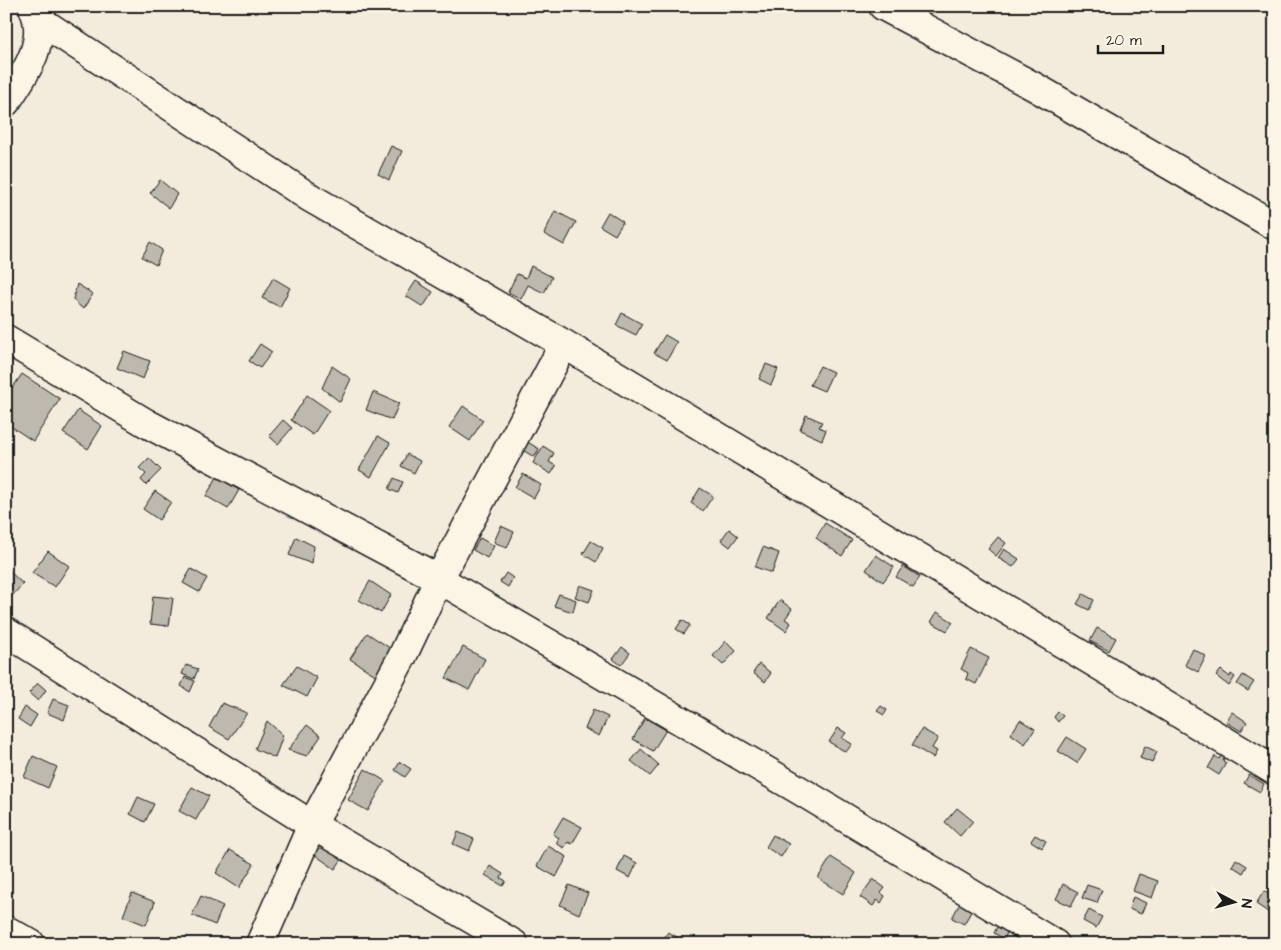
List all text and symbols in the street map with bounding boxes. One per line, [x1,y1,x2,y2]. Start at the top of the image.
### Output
scale bar [1098,22,1164,54]
text: 20 m [1106,30,1142,51]
north arrow [1208,878,1258,928]
text: N [1236,898,1256,909]

